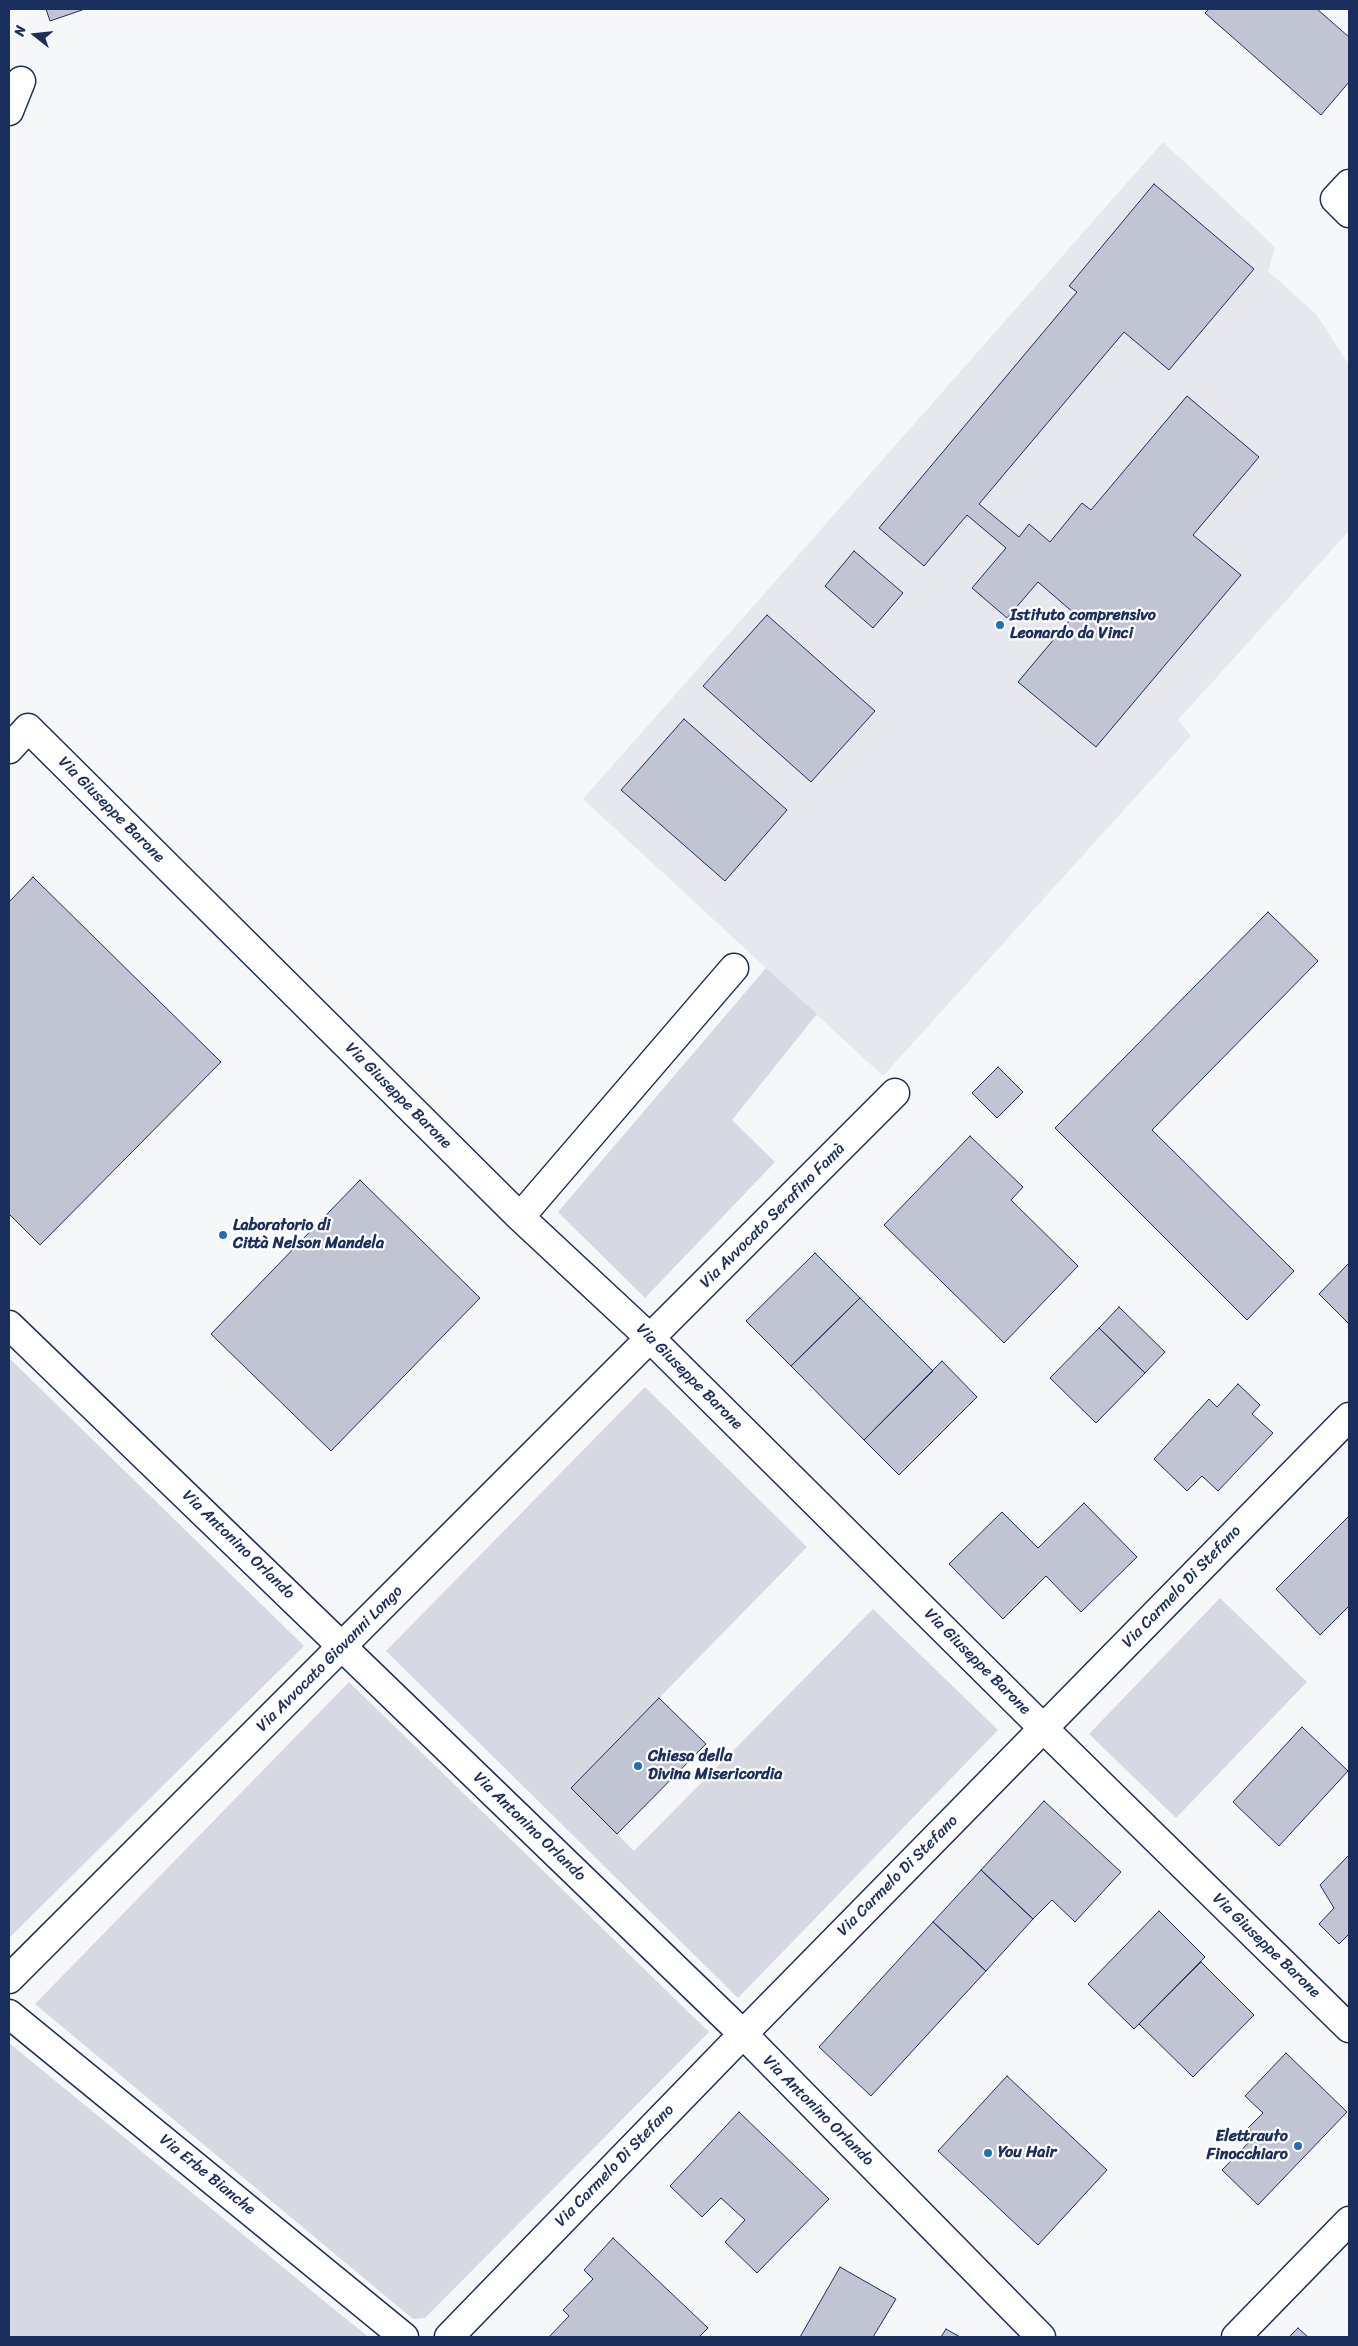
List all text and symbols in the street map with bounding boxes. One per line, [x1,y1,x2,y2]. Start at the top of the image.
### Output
north arrow [10,10,60,60]
text: N [7,23,33,39]
place label: Istituto comprensivo Leonardo da Vinci [1010,606,1156,644]
marker: Istituto comprensivo Leonardo da Vinci [994,619,1006,631]
street label: Via Giuseppe Barone [54,753,168,867]
street label: Via Giuseppe Barone [341,1039,455,1153]
street label: Via Avvocato Serafino Famà [696,1139,850,1293]
place label: Laboratorio di Città Nelson Mandela [233,1216,384,1254]
marker: Laboratorio di Città Nelson Mandela [217,1229,229,1241]
street label: Via Giuseppe Barone [632,1320,746,1434]
street label: Via Antonino Orlando [178,1486,298,1604]
street label: Via Carmelo Di Stefano [1119,1522,1245,1652]
street label: Via Avvocato Giovanni Longo [253,1582,407,1736]
street label: Via Giuseppe Barone [920,1605,1034,1719]
place label: Chiesa della Divina Misericordia [648,1747,782,1785]
marker: Chiesa della Divina Misericordia [632,1760,644,1772]
street label: Via Antonino Orlando [469,1768,589,1886]
street label: Via Carmelo Di Stefano [834,1812,962,1940]
street label: Via Giuseppe Barone [1208,1890,1324,2002]
street label: Via Antonino Orlando [759,2052,877,2170]
street label: Via Carmelo Di Stefano [552,2101,678,2231]
place label: Elettrauto Finocchiaro [1207,2127,1288,2165]
street label: Via Erbe Bianche [155,2130,259,2220]
marker: Elettrauto Finocchiaro [1292,2140,1304,2152]
place label: You Hair [998,2143,1056,2163]
marker: You Hair [982,2147,994,2159]

